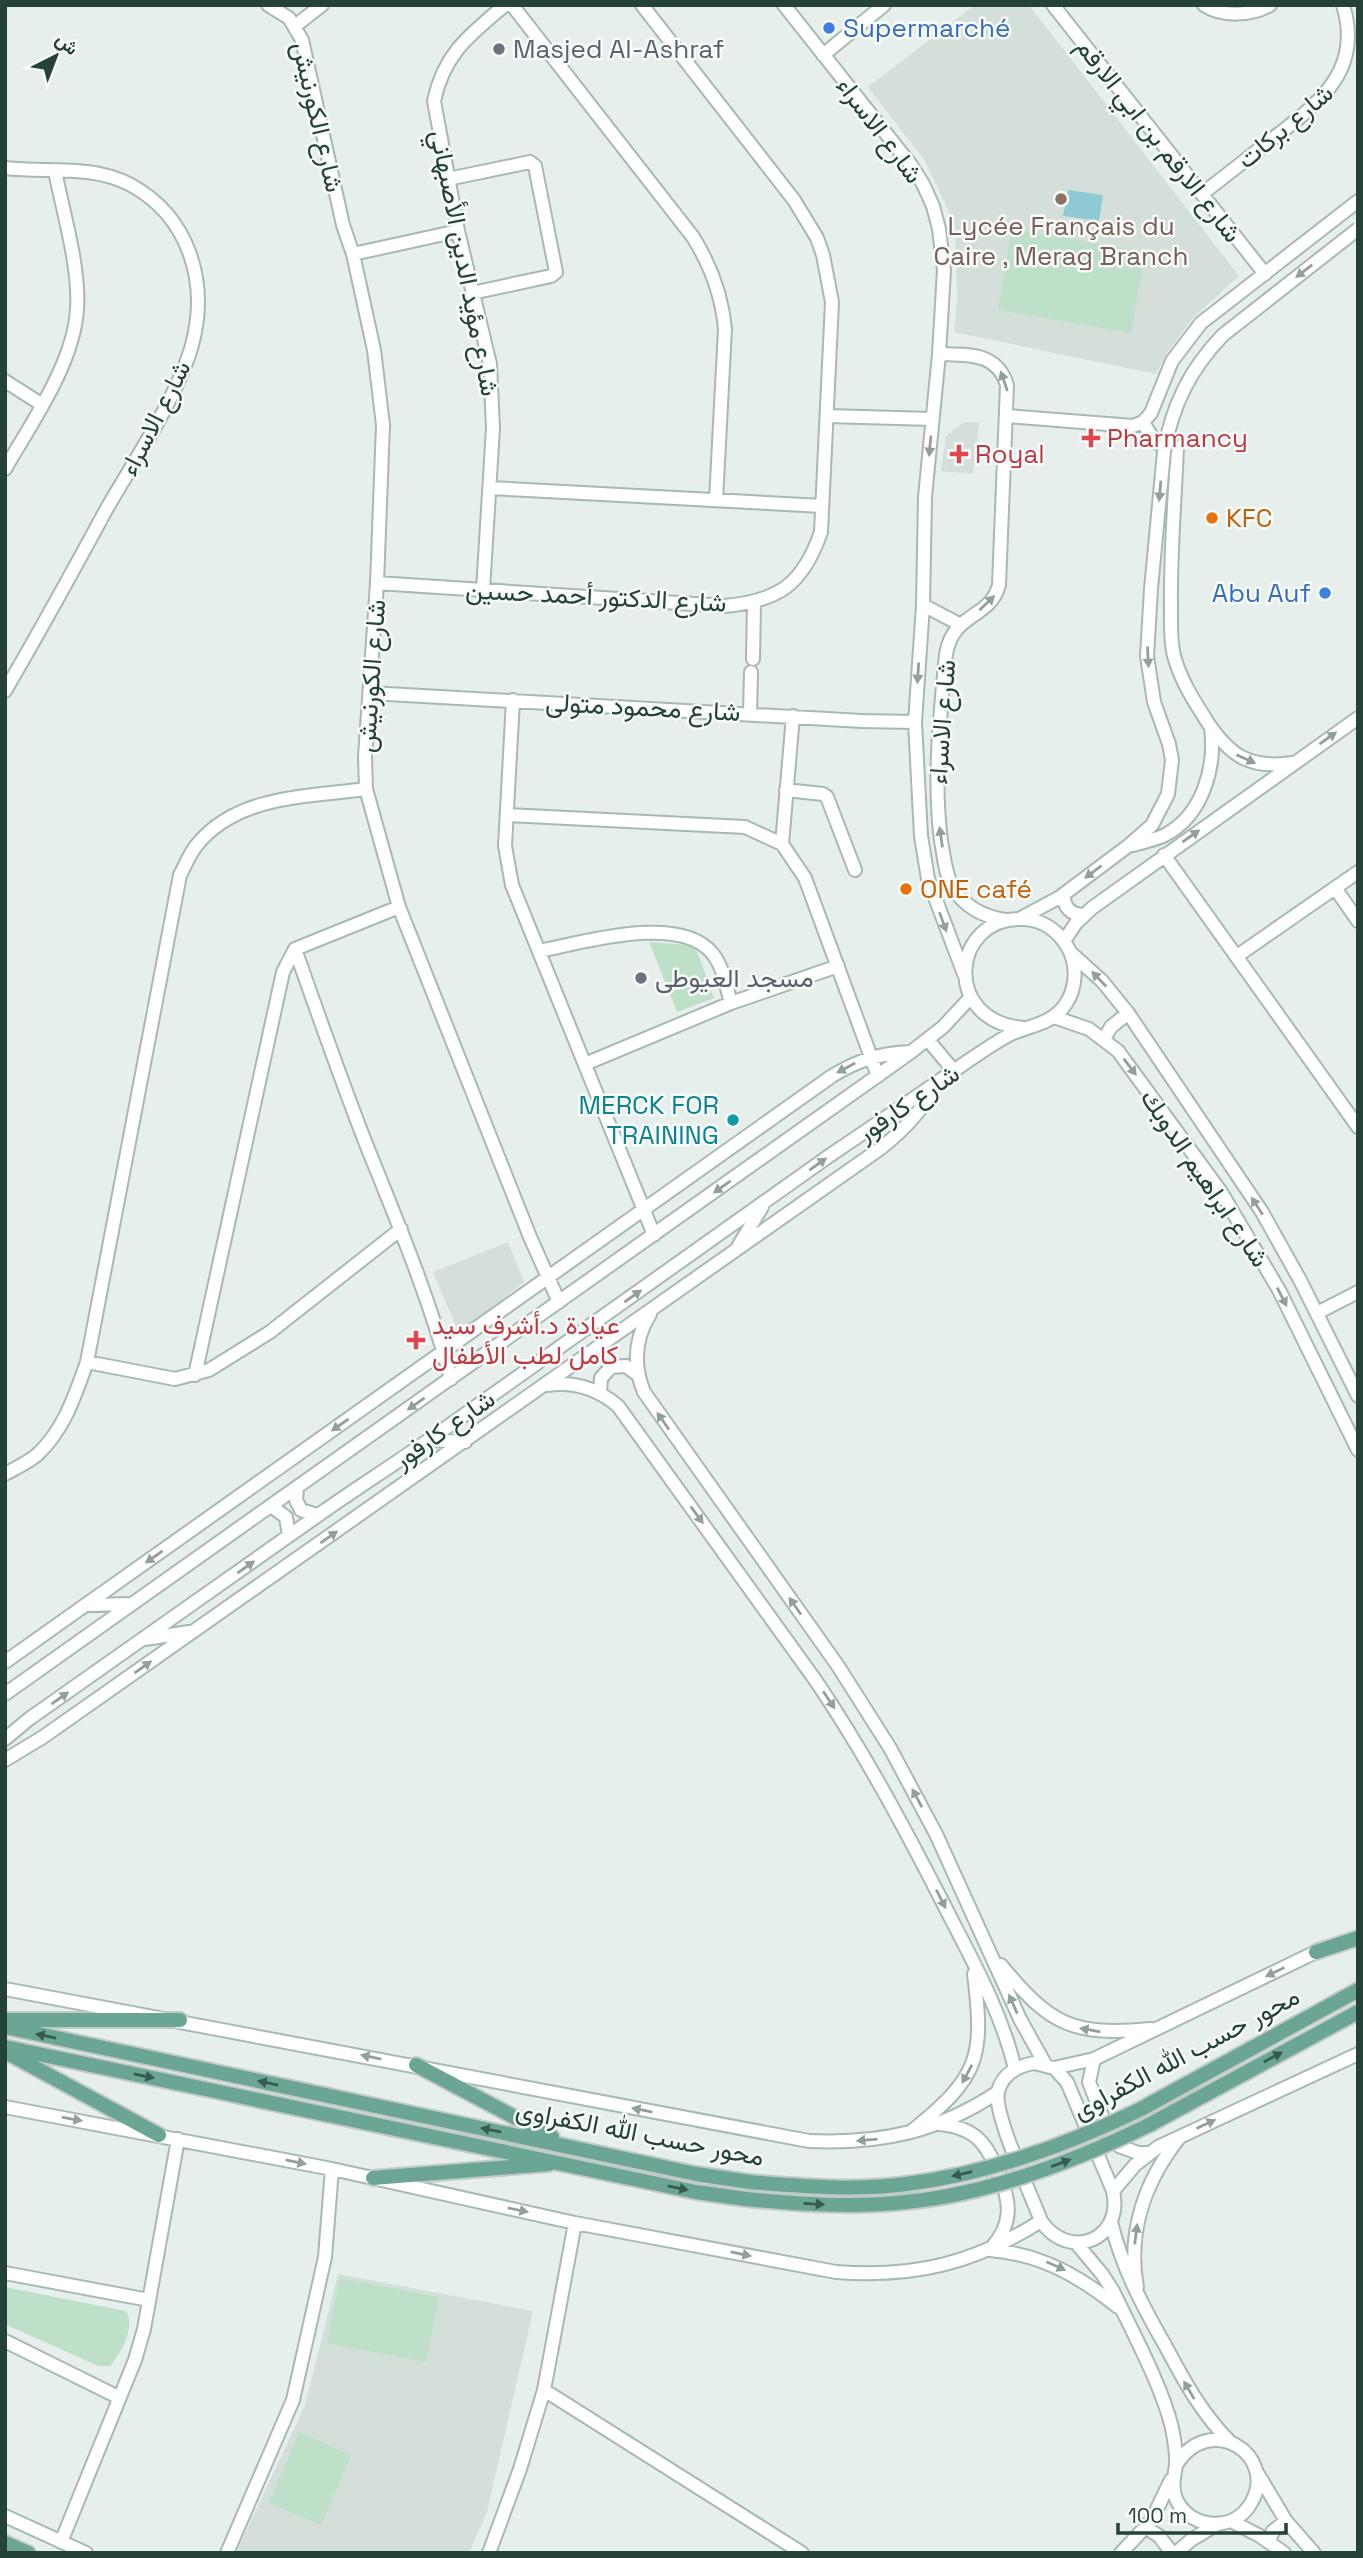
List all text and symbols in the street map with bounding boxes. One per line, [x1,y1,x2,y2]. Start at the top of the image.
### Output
place label: Supermarché [843,11,1010,45]
marker: Supermarché [821,20,837,36]
north arrow [21,21,91,91]
text: ش [50,27,84,61]
street label: شارع الارقم بن ابي الارقم [1065,31,1250,252]
place label: Masjed Al-Ashraf [513,32,724,66]
street label: شارع الكورنيش [283,38,352,196]
marker: Masjed Al-Ashraf [491,41,507,57]
street label: شارع الاسراء [828,70,931,191]
street label: شارع بركات [1230,76,1341,177]
street label: شارع مؤيد الدين الأصبهاني [419,127,507,400]
marker: Lycée Français du Caire , Merag Branch [1053,191,1069,207]
place label: Lycée Français du Caire , Merag Branch [933,209,1189,273]
one-way arrow [1295,263,1313,277]
street label: شارع الاسراء [111,355,199,482]
one-way arrow [998,370,1008,391]
place label: Pharmancy [1107,421,1248,455]
marker: Pharmancy [1081,428,1101,448]
one-way arrow [924,436,935,458]
place label: Royal [975,437,1045,471]
marker: Royal [949,444,969,464]
one-way arrow [1154,480,1165,502]
place label: KFC [1226,501,1272,535]
marker: KFC [1204,510,1220,526]
street label: شارع الدكتور أحمد حسين [465,572,727,621]
place label: Abu Auf [1212,576,1311,610]
marker: Abu Auf [1317,585,1333,601]
one-way arrow [978,594,995,611]
street label: شارع الكورنيش [349,598,394,754]
one-way arrow [1143,646,1154,668]
street label: شارع الاسراء [921,658,964,786]
one-way arrow [913,663,924,685]
street label: شارع محمود متولى [545,685,741,730]
one-way arrow [1319,731,1337,745]
one-way arrow [1236,753,1256,765]
one-way arrow [935,826,946,848]
one-way arrow [1182,829,1200,843]
one-way arrow [1084,865,1102,879]
place label: ONE café [920,872,1032,906]
marker: ONE café [898,881,914,897]
one-way arrow [938,912,949,933]
place label: مسجد العيوطى [655,961,814,995]
marker: مسجد العيوطى [633,970,649,986]
one-way arrow [1092,971,1108,988]
street label: شارع كارفور [849,1056,966,1151]
one-way arrow [1122,1057,1137,1075]
one-way arrow [836,1062,856,1074]
street label: شارع ابراهيم الدوبك [1132,1082,1277,1274]
place label: MERCK FOR TRAINING [579,1088,719,1152]
marker: MERCK FOR TRAINING [725,1112,741,1128]
one-way arrow [809,1157,827,1171]
one-way arrow [713,1180,731,1194]
one-way arrow [1251,1196,1264,1215]
one-way arrow [1276,1287,1287,1307]
one-way arrow [624,1289,642,1303]
place label: عيادة د.أشرف سيد كامل لطب الأطفال [432,1308,620,1372]
marker: عيادة د.أشرف سيد كامل لطب الأطفال [406,1330,426,1350]
street label: شارع كارفور [386,1382,502,1478]
one-way arrow [407,1397,425,1411]
one-way arrow [656,1412,670,1430]
one-way arrow [331,1418,349,1432]
one-way arrow [690,1506,704,1524]
one-way arrow [320,1530,338,1544]
one-way arrow [145,1549,163,1563]
one-way arrow [237,1560,255,1574]
one-way arrow [788,1597,802,1615]
one-way arrow [134,1661,152,1675]
one-way arrow [823,1690,836,1710]
one-way arrow [51,1691,69,1705]
one-way arrow [912,1788,923,1808]
one-way arrow [934,1889,946,1909]
one-way arrow [1265,1966,1285,1978]
street label: محور حسب الله الكفراوى [1067,1979,1305,2127]
one-way arrow [1008,1993,1019,2014]
one-way arrow [1079,2024,1101,2035]
one-way arrow [35,2030,57,2041]
one-way arrow [360,2051,382,2062]
one-way arrow [1263,2051,1283,2063]
one-way arrow [961,2064,973,2084]
one-way arrow [133,2070,155,2081]
one-way arrow [257,2077,279,2088]
street label: محور حسب الله الكفراوى [513,2092,767,2174]
one-way arrow [631,2104,653,2115]
one-way arrow [61,2114,83,2125]
one-way arrow [1196,2118,1216,2130]
one-way arrow [480,2124,502,2135]
one-way arrow [856,2135,878,2146]
one-way arrow [285,2157,307,2168]
one-way arrow [1050,2158,1071,2169]
one-way arrow [951,2169,973,2180]
one-way arrow [667,2182,689,2193]
one-way arrow [803,2199,825,2210]
one-way arrow [507,2205,529,2216]
one-way arrow [1131,2222,1142,2244]
one-way arrow [730,2248,752,2259]
one-way arrow [1046,2260,1066,2272]
one-way arrow [1183,2380,1195,2399]
scale bar [1118,2492,1286,2536]
text: 100 m [1128,2502,1187,2529]

